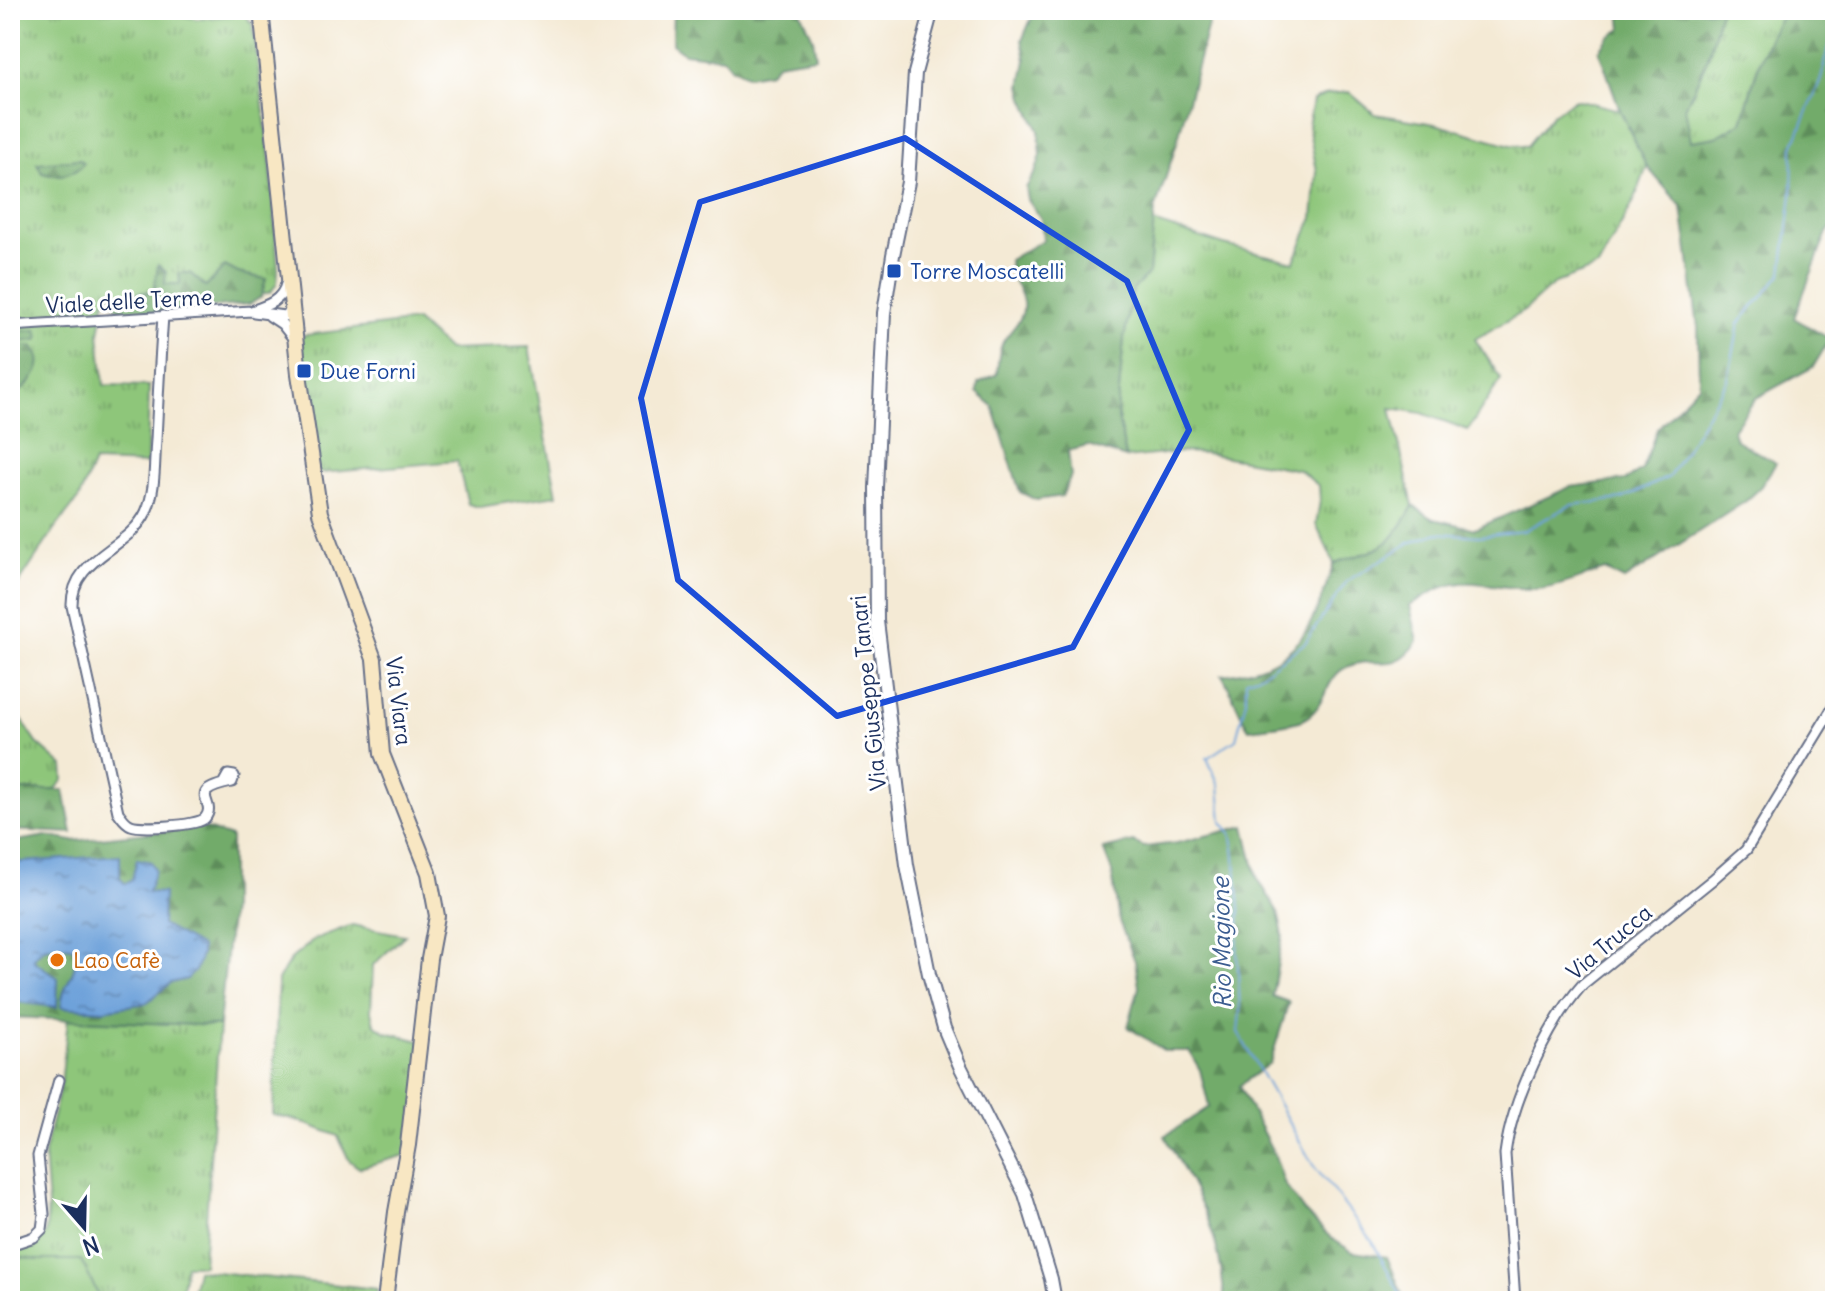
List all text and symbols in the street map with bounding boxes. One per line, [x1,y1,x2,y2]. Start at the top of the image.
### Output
place label: Torre Moscatelli [910,257,1064,285]
marker: Torre Moscatelli [885,262,903,280]
street label: Viale delle Terme [45,283,213,319]
place label: Due Forni [320,357,416,385]
marker: Due Forni [295,362,313,380]
street label: Via Giuseppe Tanari [844,594,892,792]
street label: Via Viara [380,655,418,747]
water label: Rio Magione [1205,875,1237,1009]
street label: Via Trucca [1561,898,1657,986]
place label: Lao Cafè [73,946,160,974]
marker: Lao Cafè [48,951,66,969]
north arrow [44,1187,124,1267]
text: N [79,1230,103,1262]

